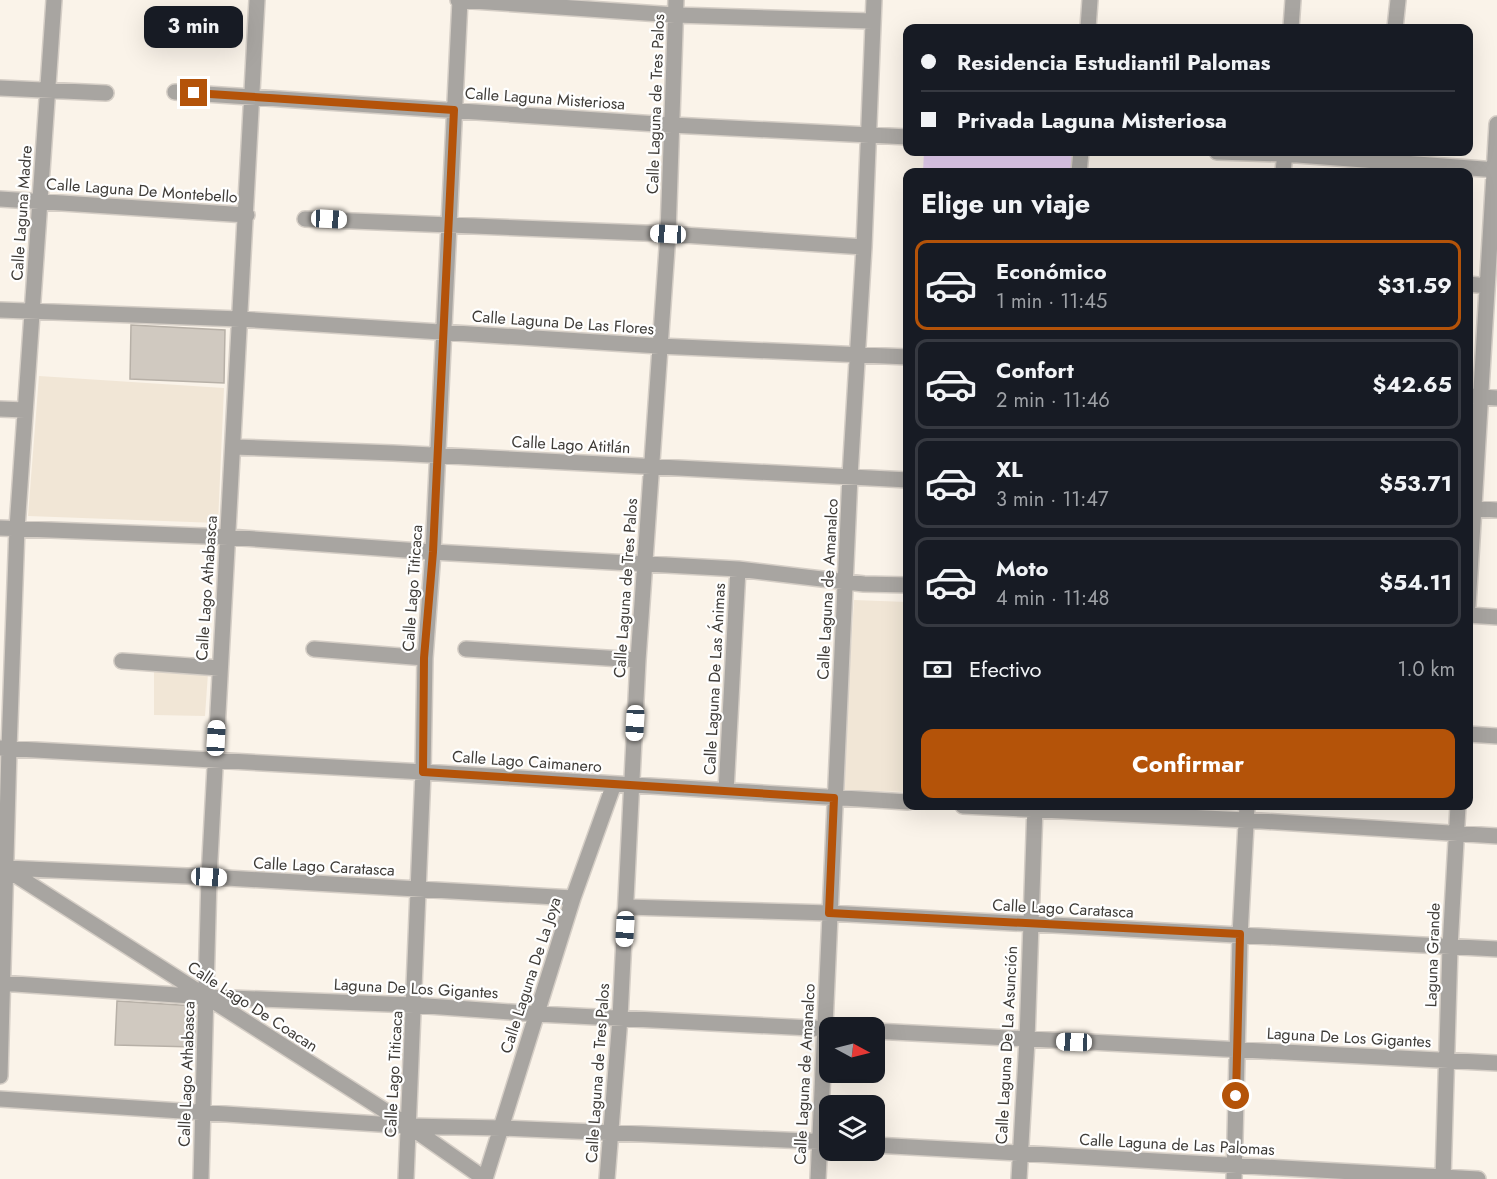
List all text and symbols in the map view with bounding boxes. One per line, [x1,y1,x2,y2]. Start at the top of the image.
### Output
callout: 3 min [144,6,244,48]
text: 3 min [168,12,219,41]
street label: Calle Laguna de Tres Palos [641,14,670,195]
text: Residencia Estudiantil Palomas [957,46,1271,78]
route end [180,79,207,106]
street label: Calle Laguna Misteriosa [464,81,626,116]
text: Privada Laguna Misteriosa [957,104,1227,136]
street label: Calle Laguna Madre [5,145,38,281]
street label: Calle Laguna De Montebello [45,172,239,209]
text: Elige un viaje [921,184,1090,223]
car [311,209,347,229]
car [650,224,686,244]
text: Económico [996,255,1107,287]
icon: car [924,258,978,312]
text: $31.59 [1377,269,1452,301]
text: 1 min · 11:45 [996,287,1107,316]
street label: Calle Laguna De Las Flores [471,305,655,340]
text: Confort [996,354,1074,386]
icon: car [924,357,978,411]
text: $42.65 [1373,368,1452,400]
text: 2 min · 11:46 [996,386,1110,415]
street label: Calle Lago Atitlán [511,430,631,459]
text: XL [996,453,1023,485]
icon: car [924,456,978,510]
text: $53.71 [1379,467,1452,499]
text: 3 min · 11:47 [996,485,1108,514]
street label: Calle Laguna de Tres Palos [608,497,643,679]
street label: Calle Laguna de Amanalco [811,498,844,680]
street label: Calle Lago Athabasca [190,515,223,662]
street label: Calle Lago Titicaca [397,524,428,652]
text: Moto [996,552,1049,584]
icon: car [924,555,978,609]
text: $54.11 [1379,566,1452,598]
street label: Calle Laguna De Las Ánimas [698,582,731,776]
text: 4 min · 11:48 [996,584,1110,613]
icon: cash [921,653,954,686]
text: Efectivo [969,653,1042,685]
text: 1.0 km [1398,655,1455,684]
car [625,705,645,741]
car [206,720,226,756]
button: Confirmar [921,729,1455,798]
street label: Calle Lago Caimanero [451,745,603,778]
street label: Calle Lago Caratasca [253,851,395,882]
car [191,867,227,887]
street label: Calle Lago Caratasca [992,893,1134,924]
street label: Calle Laguna De La Joya [494,894,567,1056]
street label: Laguna Grande [1419,902,1446,1008]
car [615,911,635,947]
street label: Calle Laguna De La Asunción [990,945,1023,1145]
street label: Calle Lago De Coacan [183,955,323,1057]
street label: Laguna De Los Gigantes [333,973,499,1004]
street label: Calle Laguna de Tres Palos [580,982,615,1164]
street label: Calle Laguna de Amanalco [788,983,821,1165]
street label: Calle Lago Athabasca [172,1001,201,1147]
street label: Calle Lago Titicaca [379,1010,408,1138]
north arrow [819,1017,885,1083]
map controls [819,1017,885,1161]
street label: Laguna De Los Gigantes [1266,1022,1432,1053]
car [1056,1032,1092,1052]
route start [1222,1082,1249,1109]
button: layers [819,1095,885,1161]
street label: Calle Laguna de Las Palomas [1079,1128,1275,1161]

